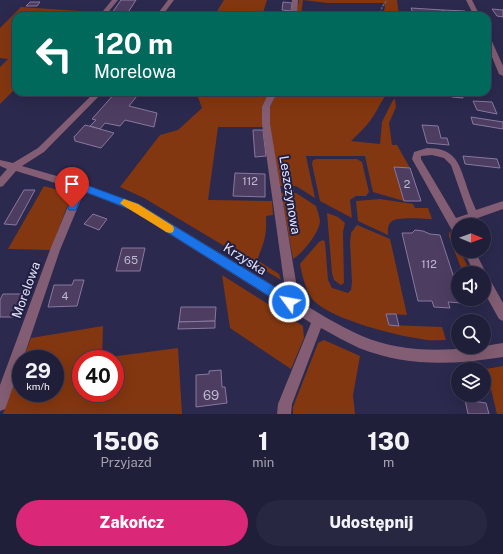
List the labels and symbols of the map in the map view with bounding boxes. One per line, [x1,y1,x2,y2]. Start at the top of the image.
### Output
street label: Leszczynowa [276,155,304,235]
pin [55,167,89,208]
house number: 112 [242,175,258,187]
house number: 2 [404,178,411,190]
north arrow [451,218,491,258]
street label: Krzyska [221,240,269,278]
house number: 65 [124,254,138,266]
house number: 112 [421,258,437,270]
street label: Morelowa [9,260,43,320]
position arrow [268,281,310,323]
house number: 4 [62,290,69,302]
speed limit sign: 40 [72,350,124,402]
house number: 69 [203,388,219,403]

